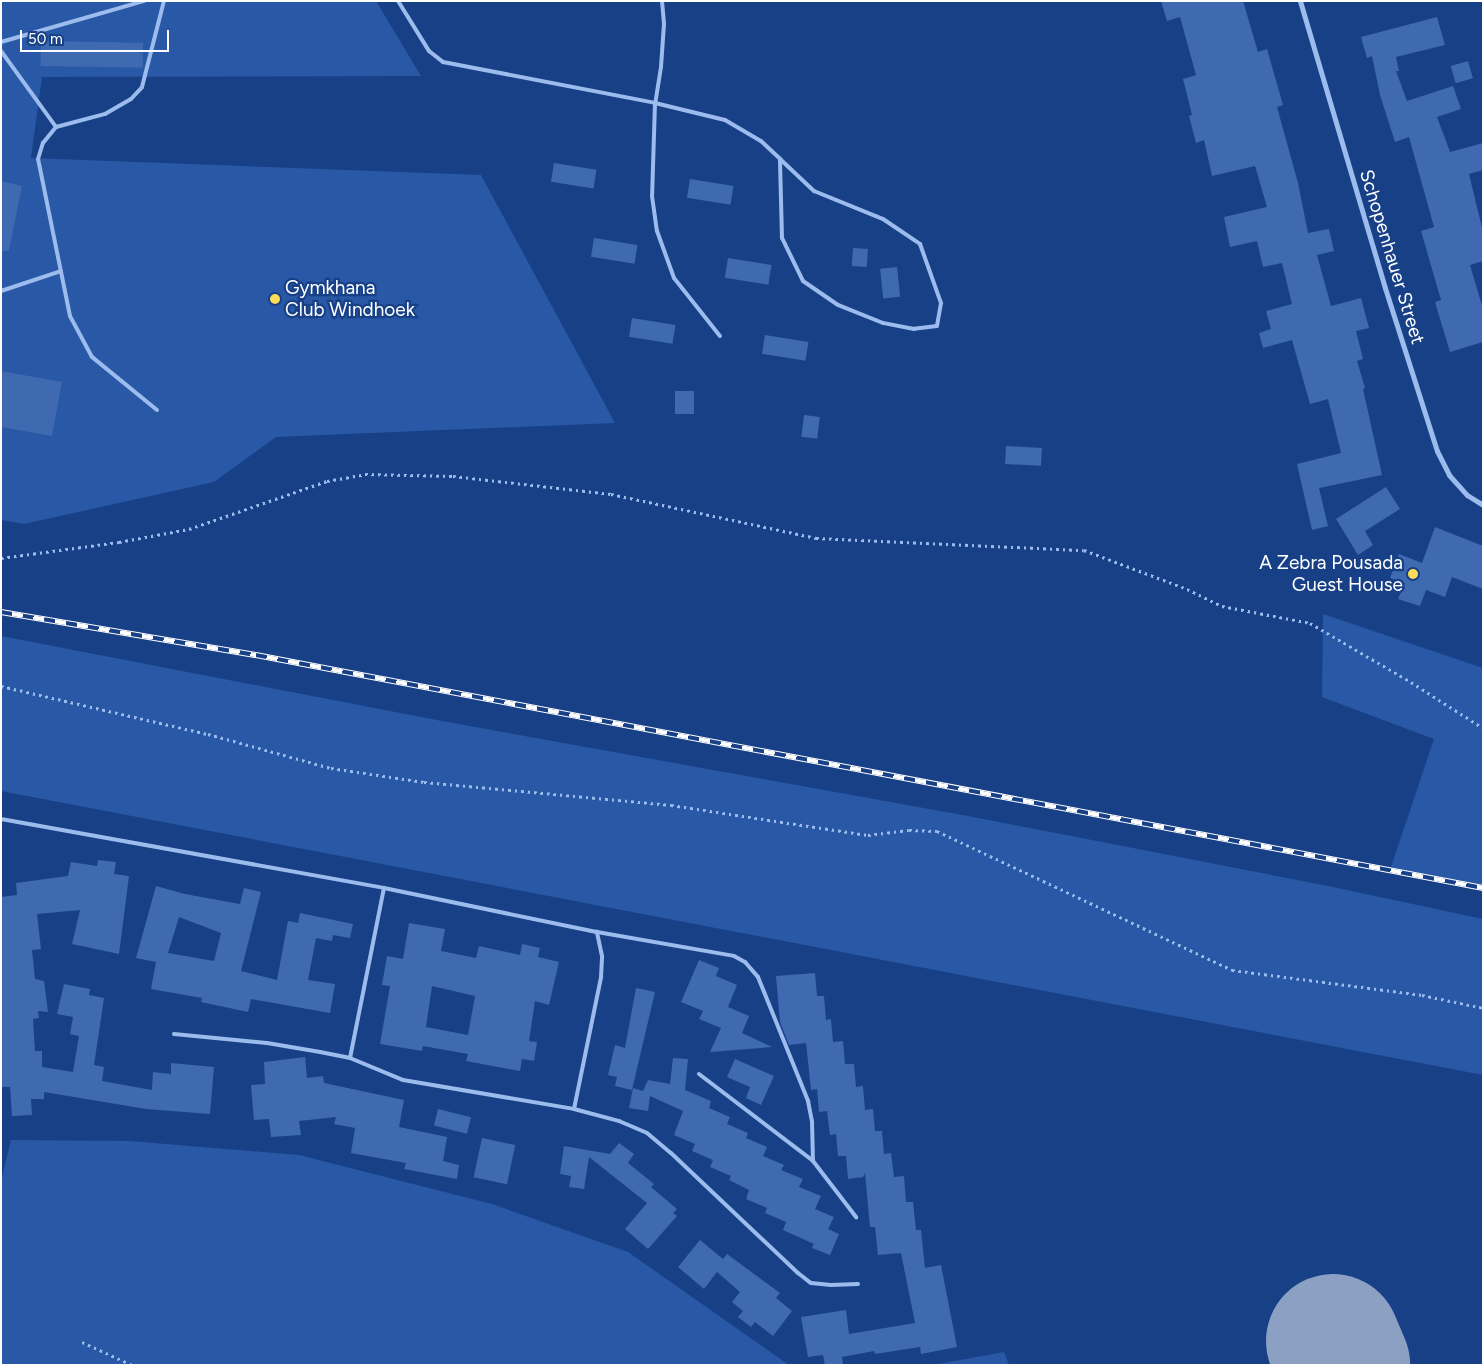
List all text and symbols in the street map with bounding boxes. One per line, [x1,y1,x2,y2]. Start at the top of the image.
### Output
scale bar [22,20,171,52]
text: 50 m [28,30,63,48]
street label: Schopenhauer Street [1355,167,1429,347]
place label: Gymkhana Club Windhoek [285,277,415,321]
marker: Gymkhana Club Windhoek [269,293,281,305]
place label: A Zebra Pousada Guest House [1259,552,1403,596]
marker: A Zebra Pousada Guest House [1407,568,1419,580]

